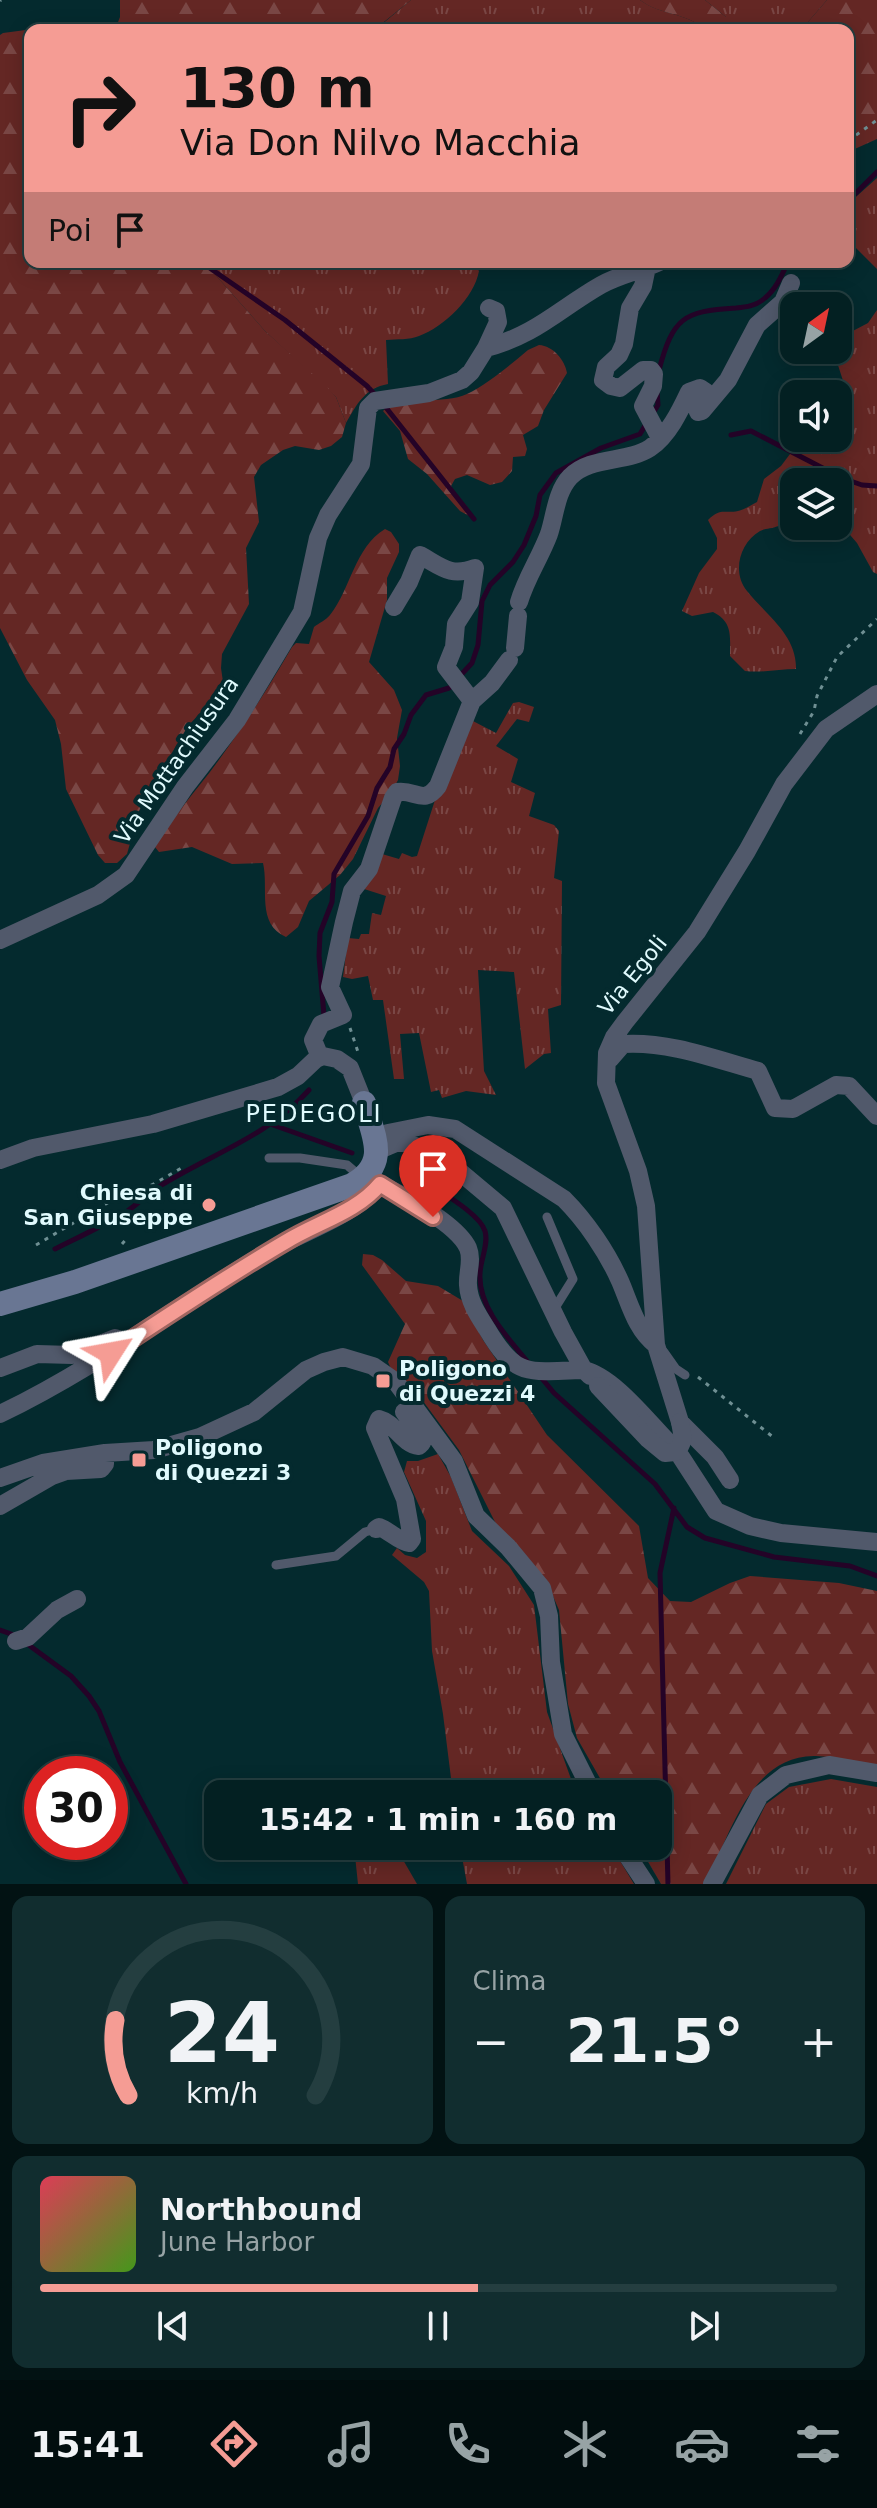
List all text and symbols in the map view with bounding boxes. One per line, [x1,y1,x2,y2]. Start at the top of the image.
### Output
text: 130 m [180,55,375,120]
icon: right [48,56,152,160]
text: Via Don Nilvo Macchia [180,122,581,163]
icon: arrive [108,208,152,252]
text: Poi [48,213,92,248]
north arrow [780,292,852,364]
map controls [780,292,852,540]
button: sound [780,380,852,452]
button: layers [780,468,852,540]
street label: Via Mottachiusura [109,672,244,849]
street label: Via Egoli [593,931,672,1020]
district label: PEDEGOLI [245,1100,383,1128]
pin [399,1135,467,1217]
icon: arrive [411,1147,455,1191]
place label: Chiesa di San Giuseppe [23,1180,193,1230]
marker: Chiesa di San Giuseppe [200,1196,218,1214]
position arrow [69,1311,153,1395]
place label: Poligono di Quezzi 4 [399,1356,535,1406]
marker: Poligono di Quezzi 4 [374,1372,392,1390]
place label: Poligono di Quezzi 3 [155,1435,291,1485]
marker: Poligono di Quezzi 3 [130,1451,148,1469]
speed limit sign: 30 [24,1756,128,1860]
text: 15:42 · 1 min · 160 m [259,1802,617,1837]
text: Clima [473,1966,546,1996]
text: 24 [164,1985,280,2082]
text: 21.5° [566,2006,744,2076]
text: − [473,2016,509,2067]
text: + [800,2016,837,2067]
text: km/h [186,2076,258,2110]
text: Northbound [160,2192,363,2227]
text: June Harbor [160,2227,314,2257]
icon: previous [151,2304,195,2348]
icon: pause [416,2304,460,2348]
icon: next [682,2304,726,2348]
icon: directions [206,2416,262,2472]
icon: music [323,2416,379,2472]
icon: phone [440,2416,496,2472]
icon: climate [557,2416,613,2472]
icon: car [674,2416,730,2472]
icon: filters [790,2416,846,2472]
text: 15:41 [30,2424,145,2465]

